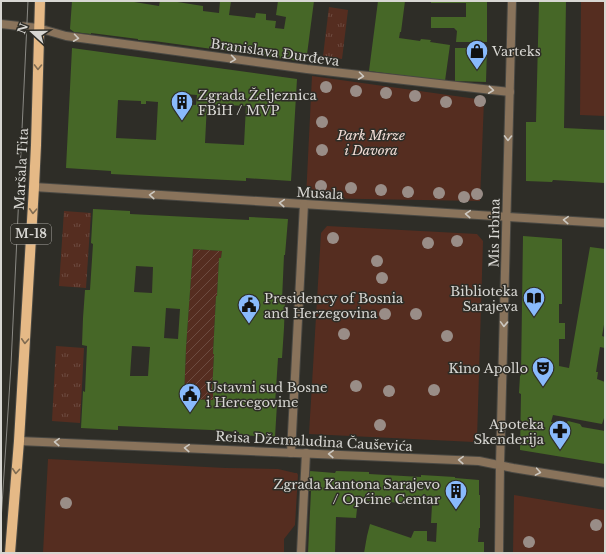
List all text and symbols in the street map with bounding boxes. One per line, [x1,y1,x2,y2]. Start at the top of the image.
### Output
north arrow [12,12,52,52]
text: N [14,20,31,36]
one-way arrow [73,33,79,42]
street label: Branislava Đurđeva [210,35,341,70]
shop icon: Varteks [464,38,490,71]
place label: Varteks [491,43,541,60]
one-way arrow [229,54,236,63]
one-way arrow [33,64,42,70]
one-way arrow [358,71,365,80]
one-way arrow [488,86,494,95]
place label: Zgrada Željeznica FBiH / MVP [198,87,317,119]
building icon: Zgrada Željeznica FBiH / MVP [169,89,195,122]
street label: Maršala Tita [11,127,32,210]
park label: Park Mirze i Davora [336,127,405,159]
one-way arrow [504,135,513,141]
street label: Musala [296,184,345,203]
one-way arrow [149,190,155,199]
one-way arrow [279,198,285,207]
street label: Mis Irbina [485,198,504,268]
one-way arrow [28,208,37,214]
one-way arrow [465,210,471,219]
one-way arrow [563,216,569,225]
road number: M-18 [11,224,51,244]
place label: Biblioteka Sarajeva [450,283,519,315]
library icon: Biblioteka Sarajeva [521,285,547,318]
place label: Presidency of Bosnia and Herzegovina [264,290,404,322]
public building icon: Presidency of Bosnia and Herzegovina [236,292,262,325]
one-way arrow [499,321,508,327]
one-way arrow [21,338,30,344]
theatre icon: Kino Apollo [530,355,556,388]
place label: Kino Apollo [448,360,528,377]
place label: Ustavni sud Bosne i Hercegovine [206,379,327,411]
public building icon: Ustavni sud Bosne i Hercegovine [177,381,203,414]
place label: Apoteka Skenderija [474,416,545,448]
pharmacy icon: Apoteka Skenderija [547,418,573,451]
street label: Reisa Džemaludina Čauševića [215,428,414,455]
one-way arrow [54,438,60,446]
one-way arrow [184,444,190,452]
one-way arrow [328,450,334,459]
one-way arrow [458,456,464,464]
one-way arrow [535,467,541,475]
one-way arrow [12,468,21,474]
place label: Zgrada Kantona Sarajevo / Općine Centar [273,476,441,508]
building icon: Zgrada Kantona Sarajevo / Općine Centar [443,478,469,511]

